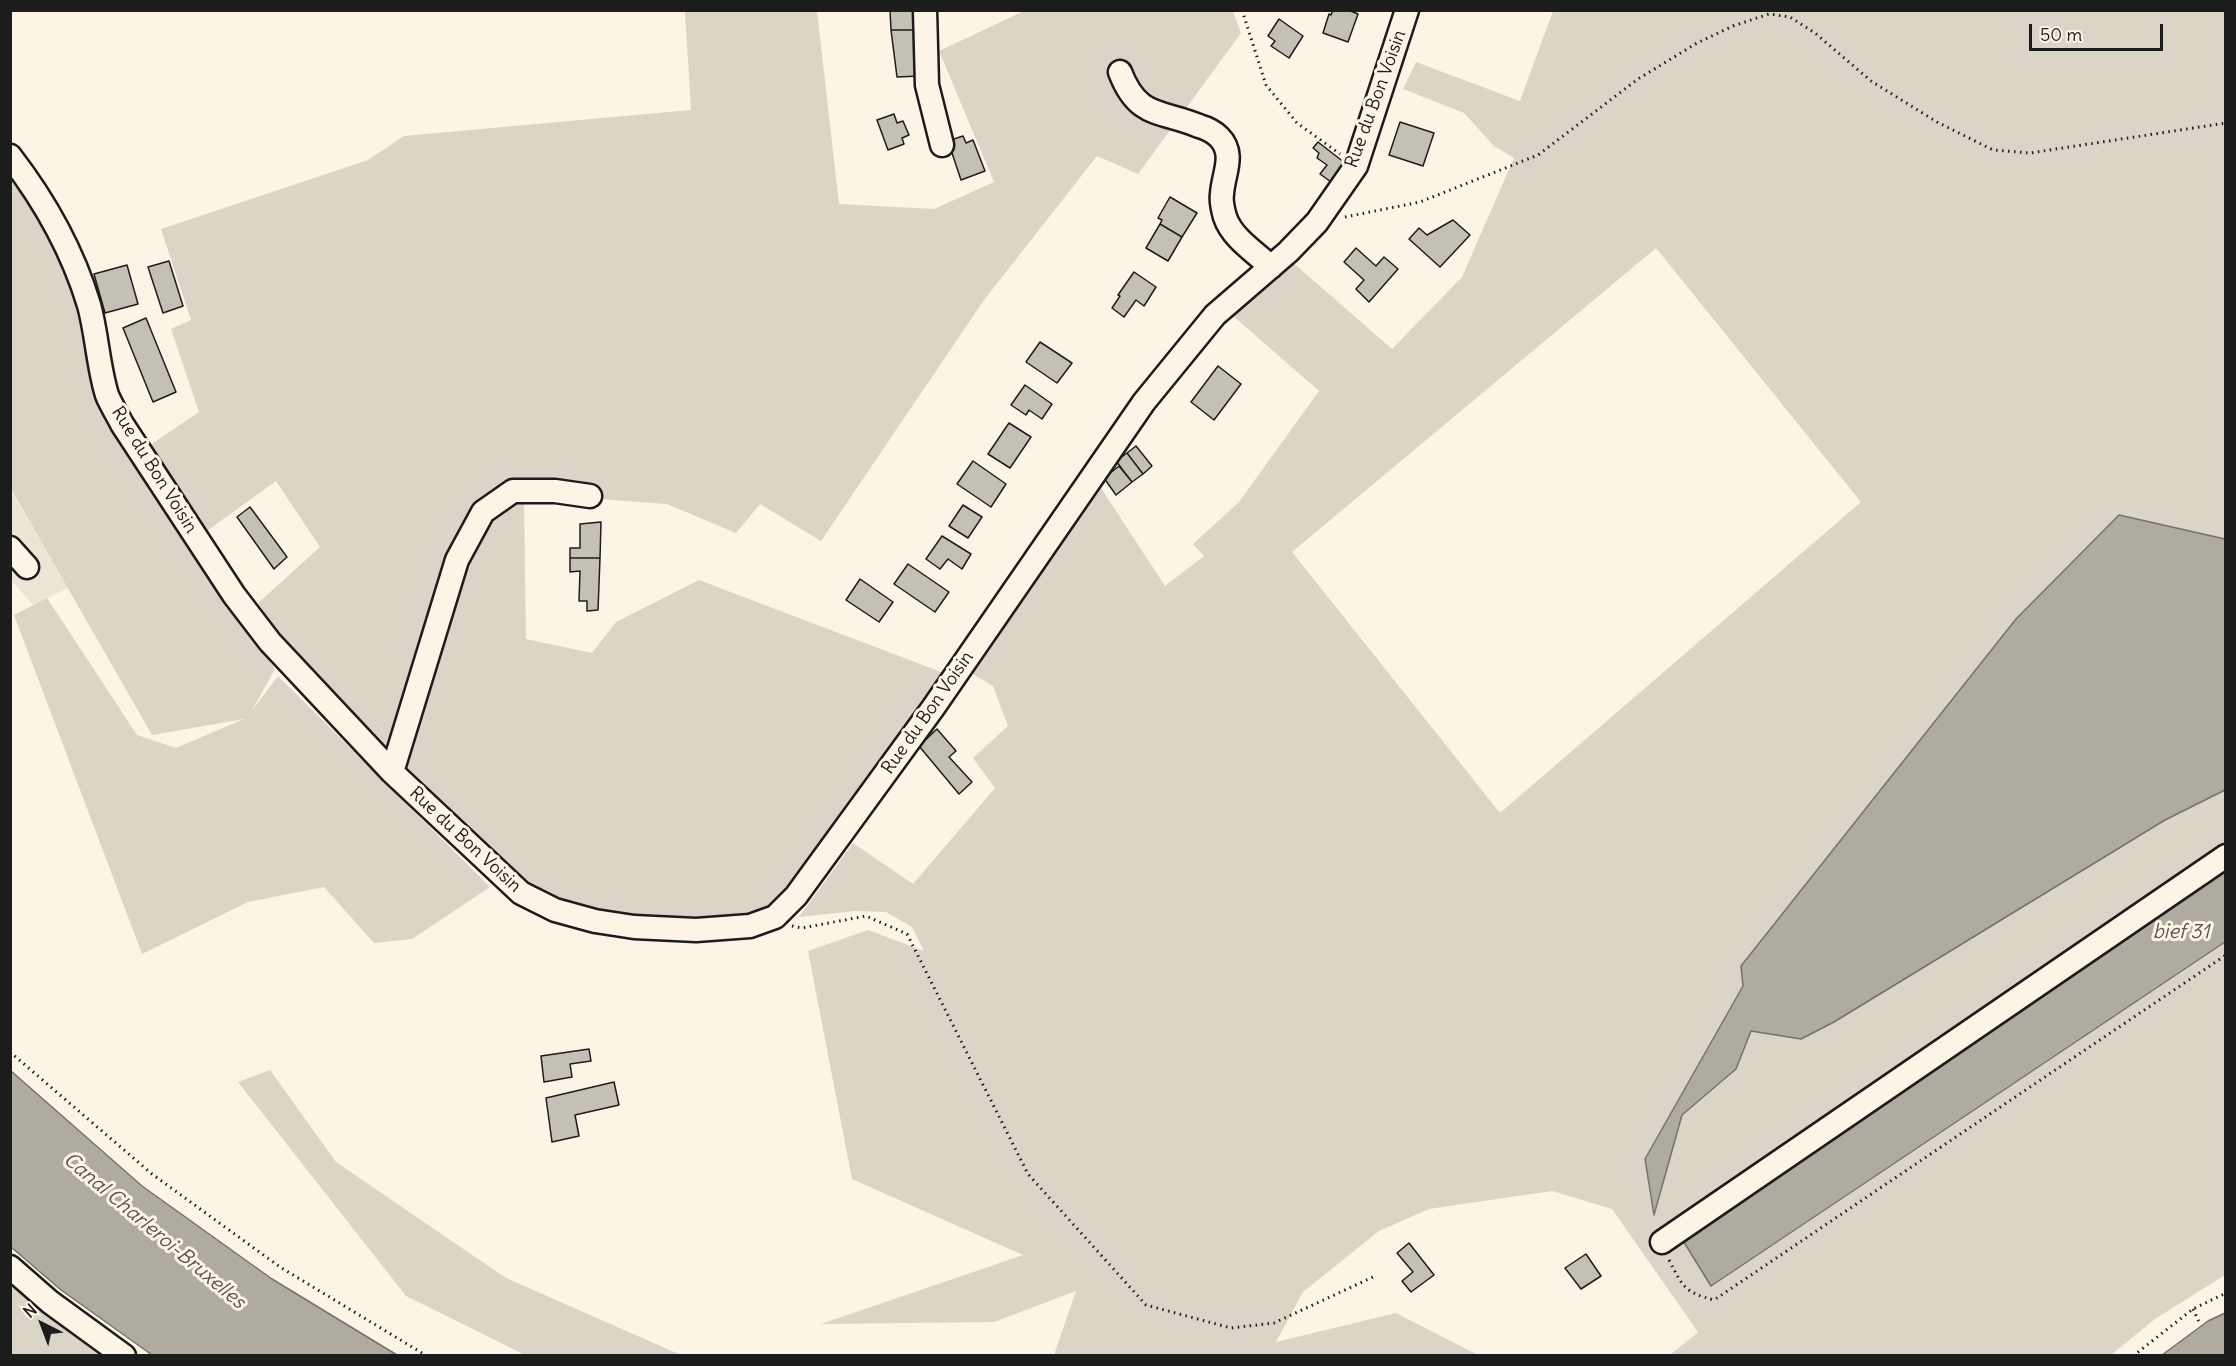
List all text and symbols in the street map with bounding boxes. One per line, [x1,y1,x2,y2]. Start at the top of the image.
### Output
scale bar [2032,12,2166,50]
text: 50 m [2040,23,2082,46]
street label: Rue du Bon Voisin [1341,27,1411,171]
street label: Rue du Bon Voisin [106,403,202,537]
street label: Rue du Bon Voisin [878,647,978,779]
street label: Rue du Bon Voisin [405,783,525,897]
water label: bief 31 [2153,920,2209,944]
water label: Canal Charleroi-Bruxelles [58,1148,250,1314]
north arrow [12,1294,72,1354]
text: N [19,1299,41,1322]

